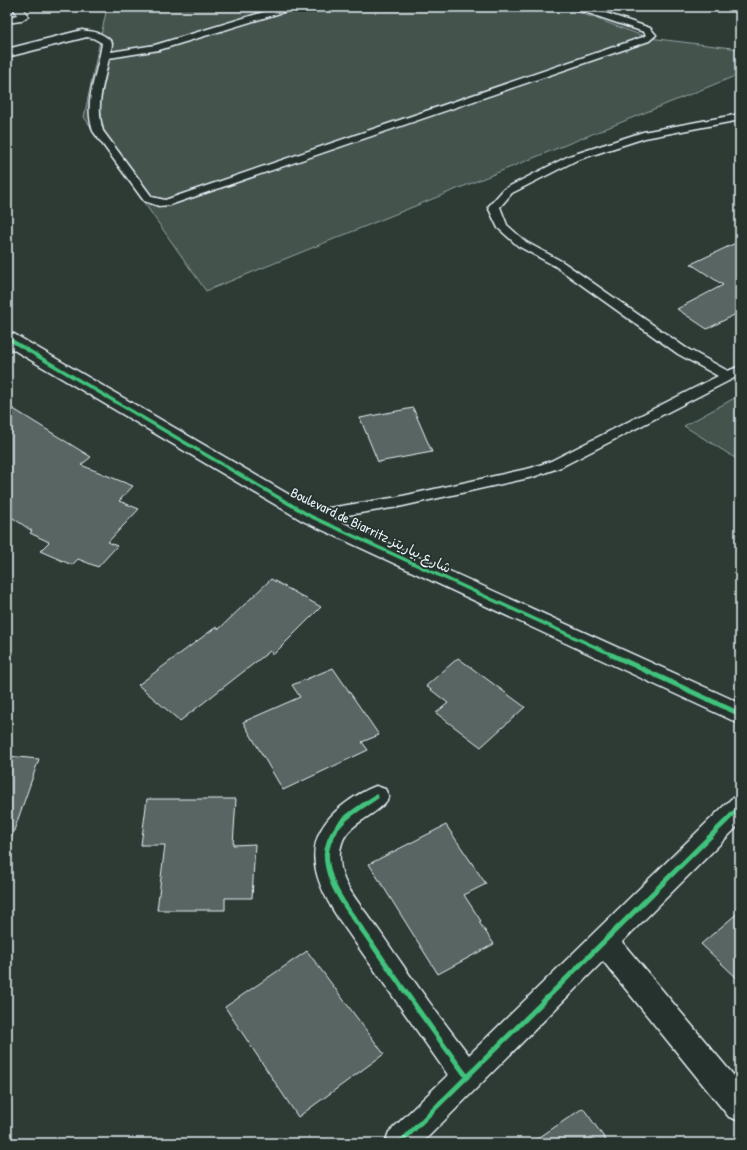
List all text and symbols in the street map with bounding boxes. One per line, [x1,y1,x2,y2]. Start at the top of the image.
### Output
street label: Boulevard de Biarritz شارع بياريتز [287,482,455,578]

